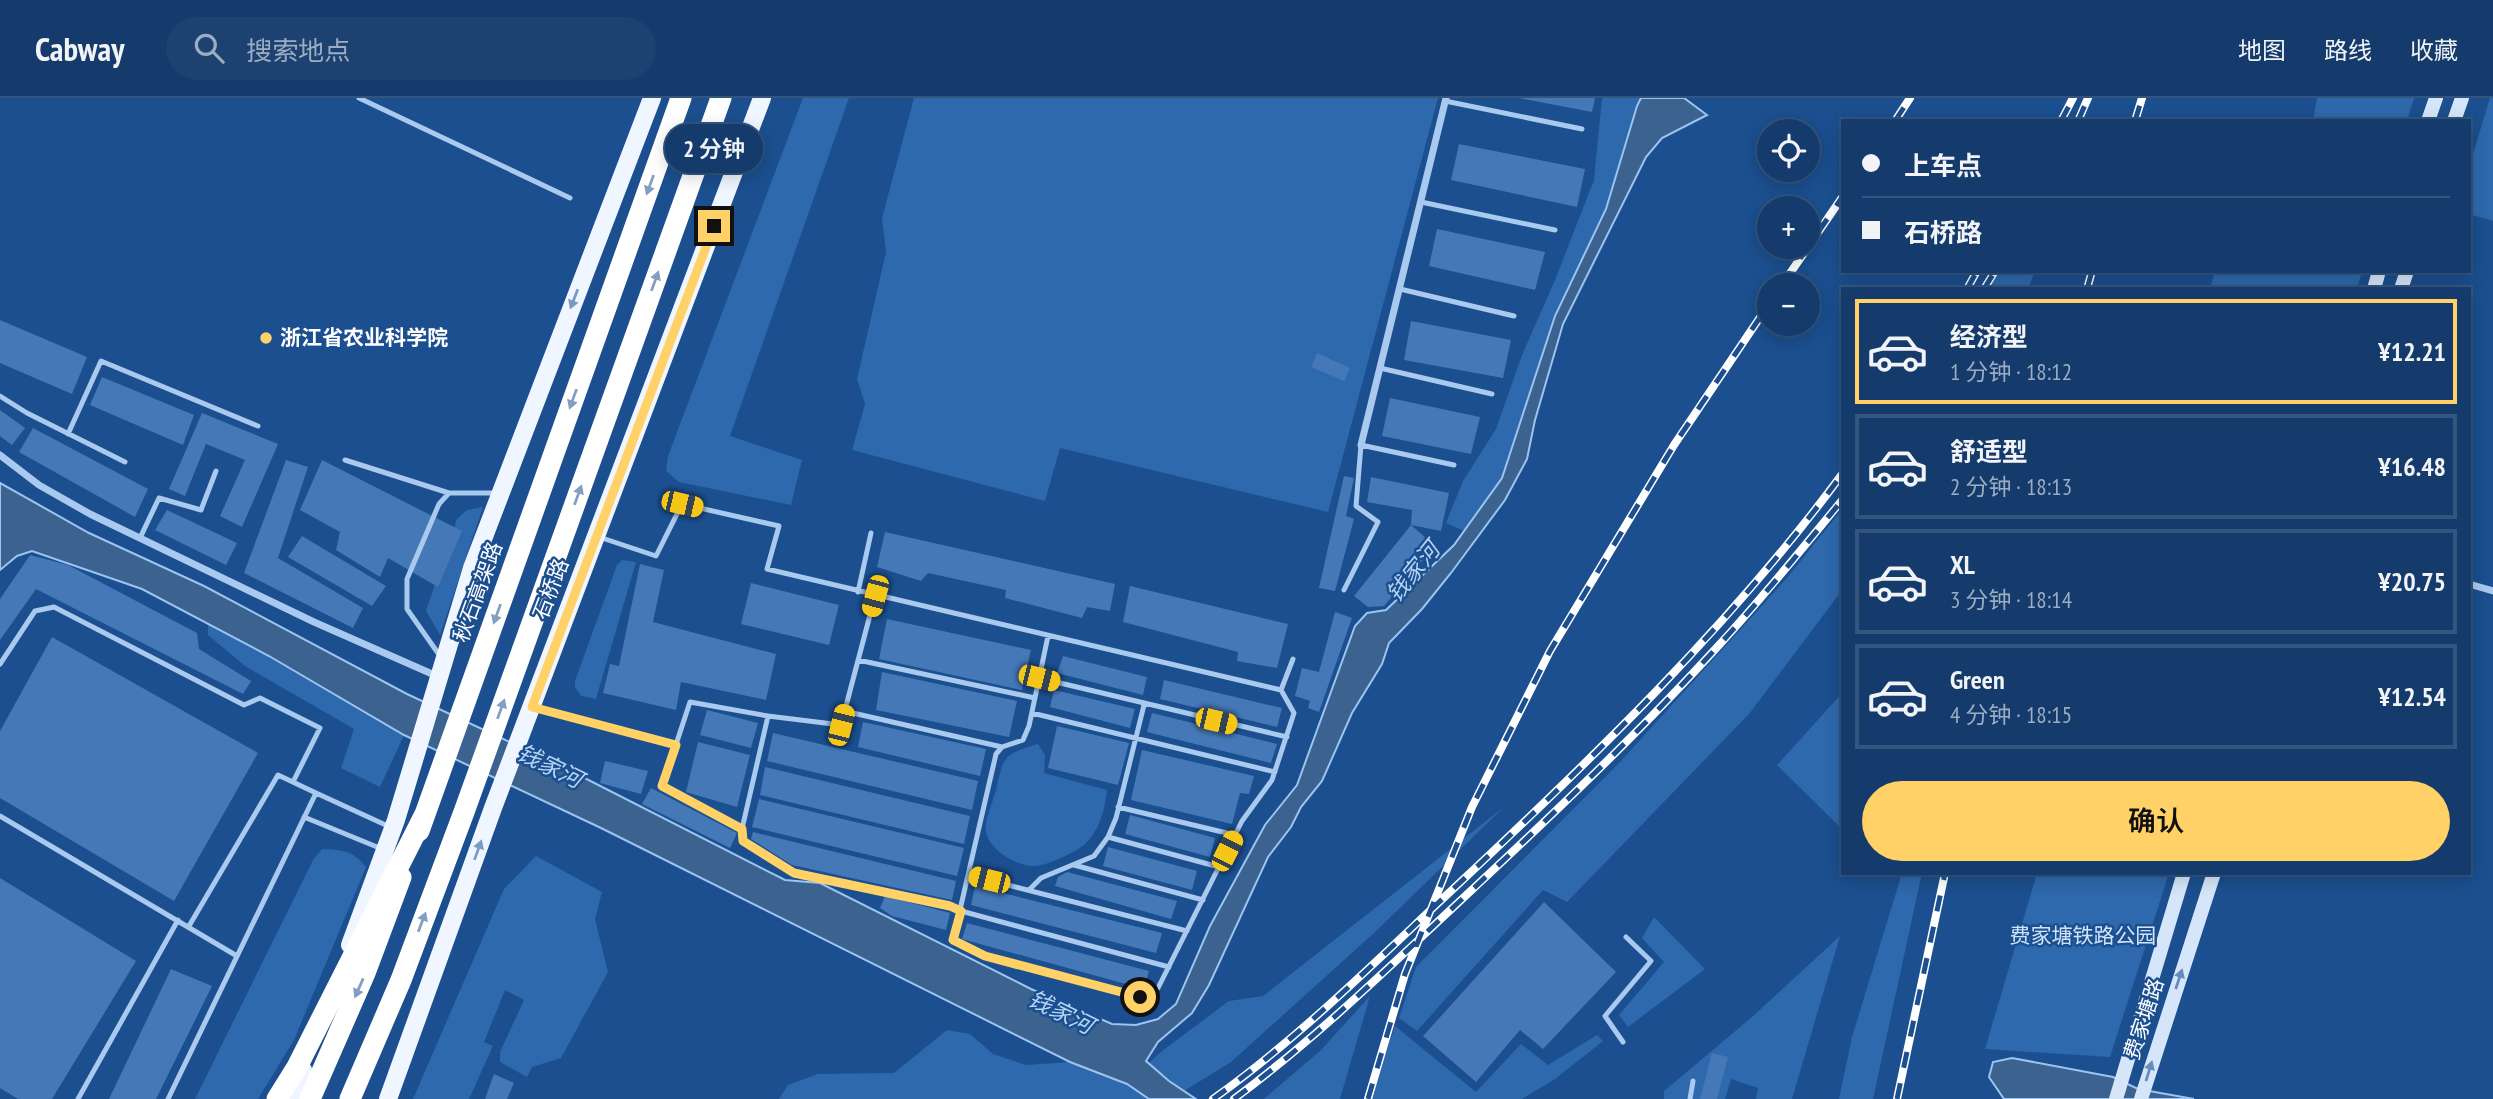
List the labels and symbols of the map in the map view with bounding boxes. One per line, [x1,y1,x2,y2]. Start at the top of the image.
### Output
callout: 2 分钟 [665,124,763,174]
one-way arrow [644,175,655,196]
route end [698,210,730,242]
one-way arrow [650,270,661,291]
one-way arrow [569,288,580,309]
place label: 浙江省农业科学院 [280,324,448,351]
marker: 浙江省农业科学院 [258,330,274,346]
one-way arrow [568,389,579,410]
one-way arrow [573,484,584,505]
car [660,489,705,519]
water label: 钱家河 [1380,533,1448,608]
street label: 秋石高架路 [447,538,508,646]
street label: 石桥路 [527,555,574,623]
car [860,573,891,619]
one-way arrow [491,603,502,624]
car [1017,663,1062,693]
one-way arrow [496,698,507,719]
car [826,702,857,748]
car [1194,706,1239,736]
water label: 钱家河 [513,737,591,795]
car [1209,828,1246,874]
one-way arrow [473,840,484,861]
car [967,865,1012,895]
one-way arrow [417,912,428,933]
park label: 费家塘铁路公园 [2010,922,2157,949]
one-way arrow [2174,968,2185,989]
street label: 费家塘路 [2118,975,2169,1063]
one-way arrow [353,978,365,998]
route start [1124,981,1156,1013]
water label: 钱家河 [1024,983,1102,1041]
one-way arrow [2144,1061,2155,1082]

